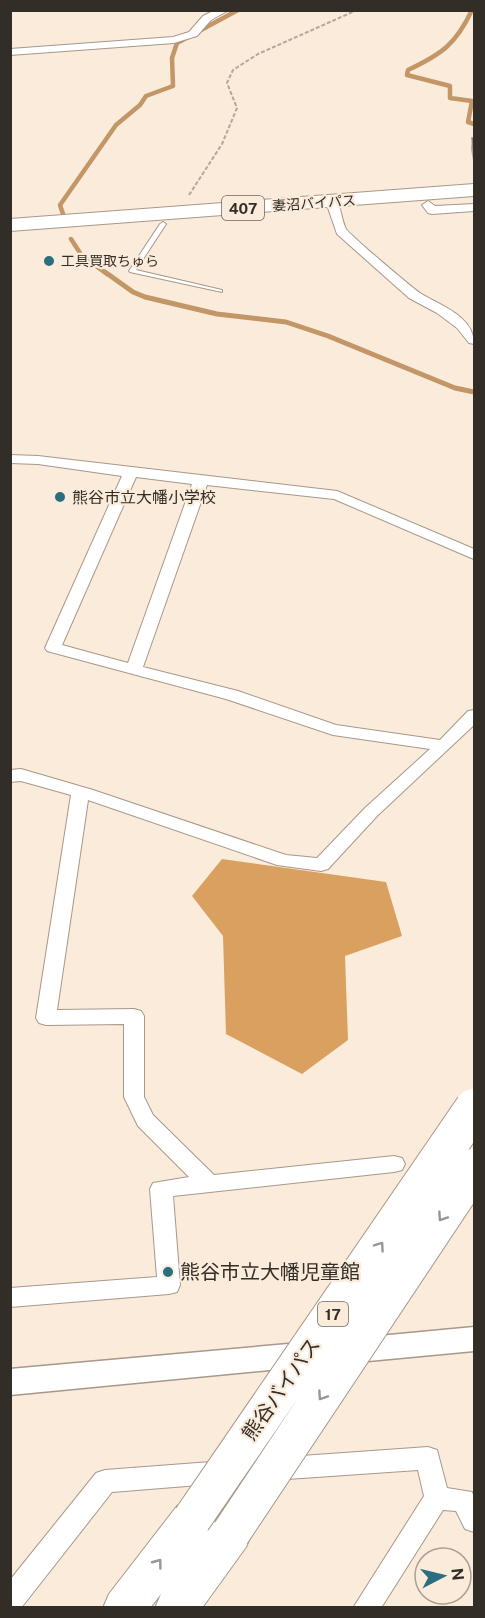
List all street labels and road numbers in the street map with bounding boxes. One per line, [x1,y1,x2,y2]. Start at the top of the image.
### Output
street label: 妻沼バイパス [272,192,356,214]
road number: 407 [222,196,264,220]
road number: 17 [318,1302,348,1326]
street label: 熊谷バイパス [237,1333,325,1445]

